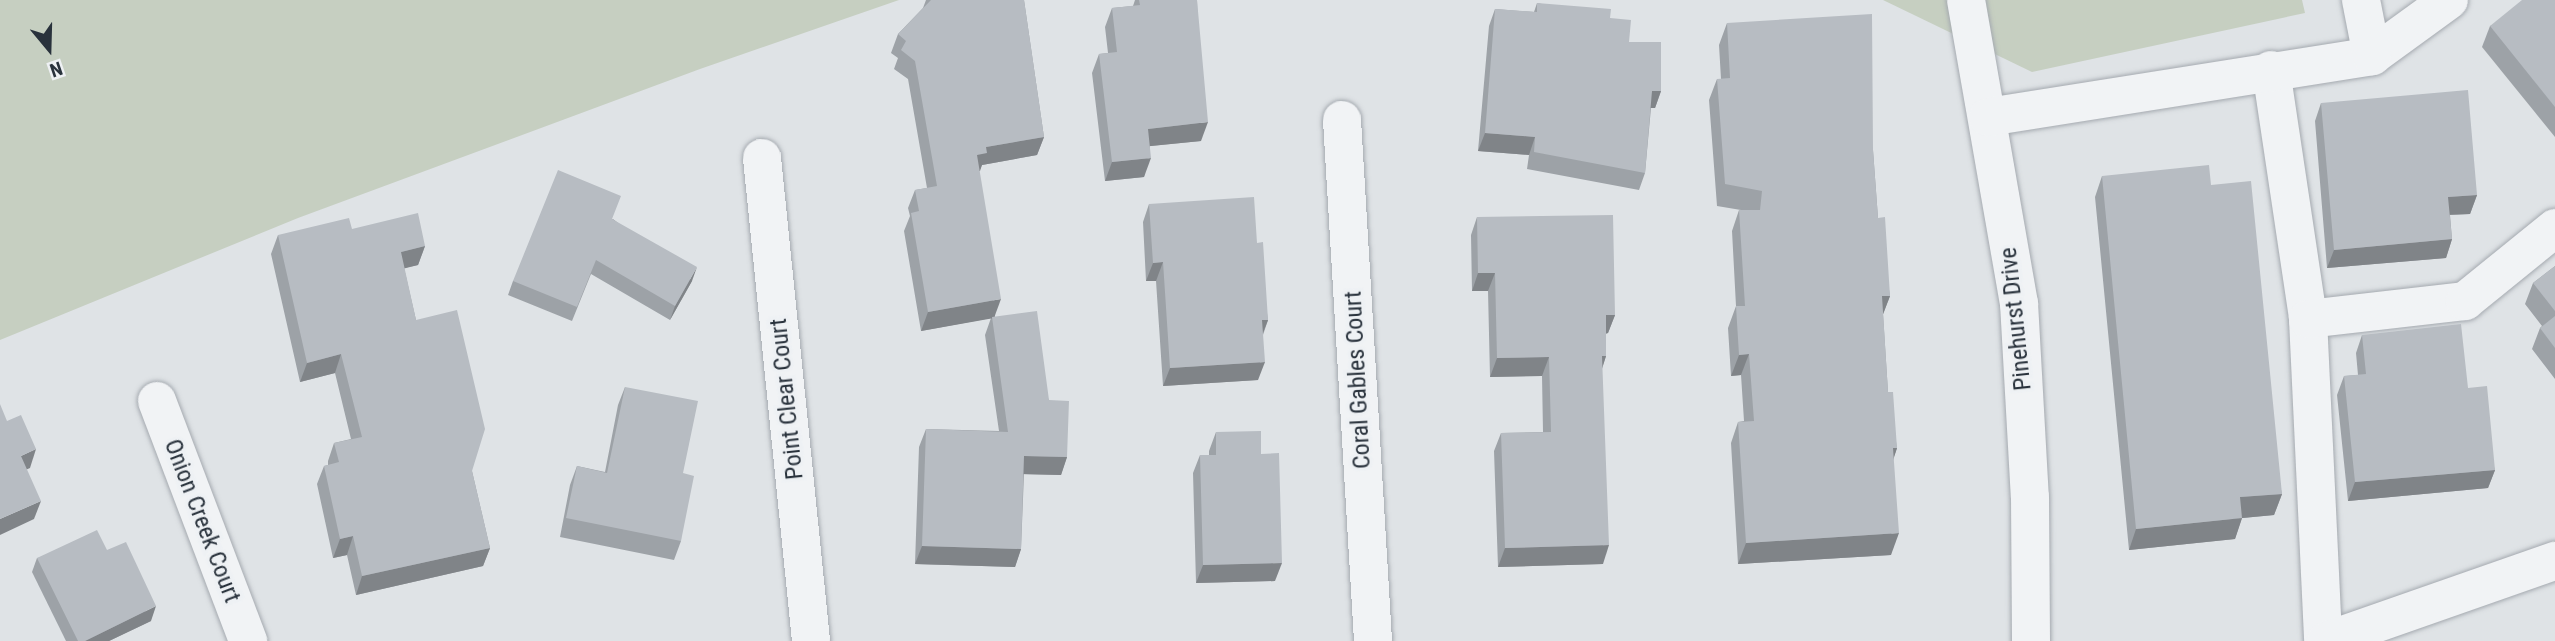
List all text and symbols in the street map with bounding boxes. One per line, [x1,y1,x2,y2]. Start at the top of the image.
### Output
north arrow [14,14,84,84]
text: N [47,57,65,82]
street label: Pinehurst Drive [1994,246,2038,392]
street label: Coral Gables Court [1339,290,1377,470]
street label: Point Clear Court [764,317,810,481]
street label: Onion Creek Court [158,435,246,607]

